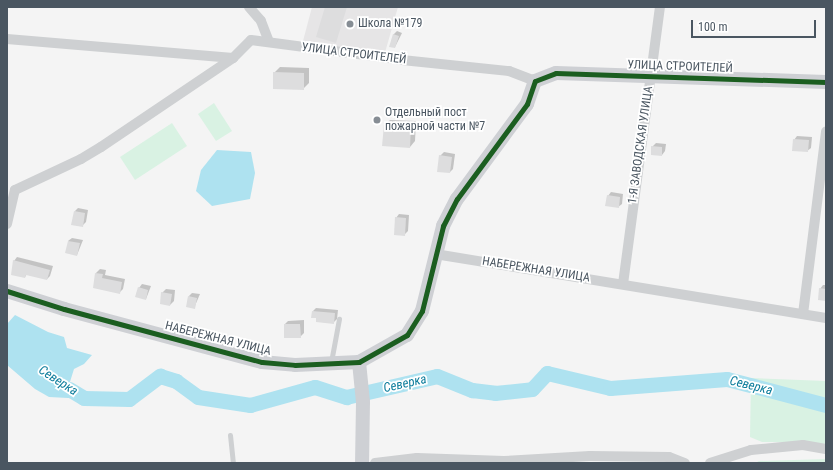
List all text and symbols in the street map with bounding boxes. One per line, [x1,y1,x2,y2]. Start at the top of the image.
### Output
scale bar [693,12,818,38]
place label: Школа №179 [358,17,422,31]
marker: Школа №179 [345,19,355,29]
text: 100 m [698,20,728,34]
street label: УЛИЦА СТРОИТЕЛЕЙ [301,40,407,68]
street label: УЛИЦА СТРОИТЕЛЕЙ [627,58,733,76]
street label: 1-Я ЗАВОДСКАЯ УЛИЦА [626,85,656,205]
place label: Отдельный пост пожарной части №7 [385,106,485,134]
marker: Отдельный пост пожарной части №7 [372,115,382,125]
street label: НАБЕРЕЖНАЯ УЛИЦА [481,254,591,286]
street label: НАБЕРЕЖНАЯ УЛИЦА [163,319,273,359]
water label: Северка [35,363,81,399]
water label: Северка [382,371,428,397]
water label: Северка [728,373,774,399]

